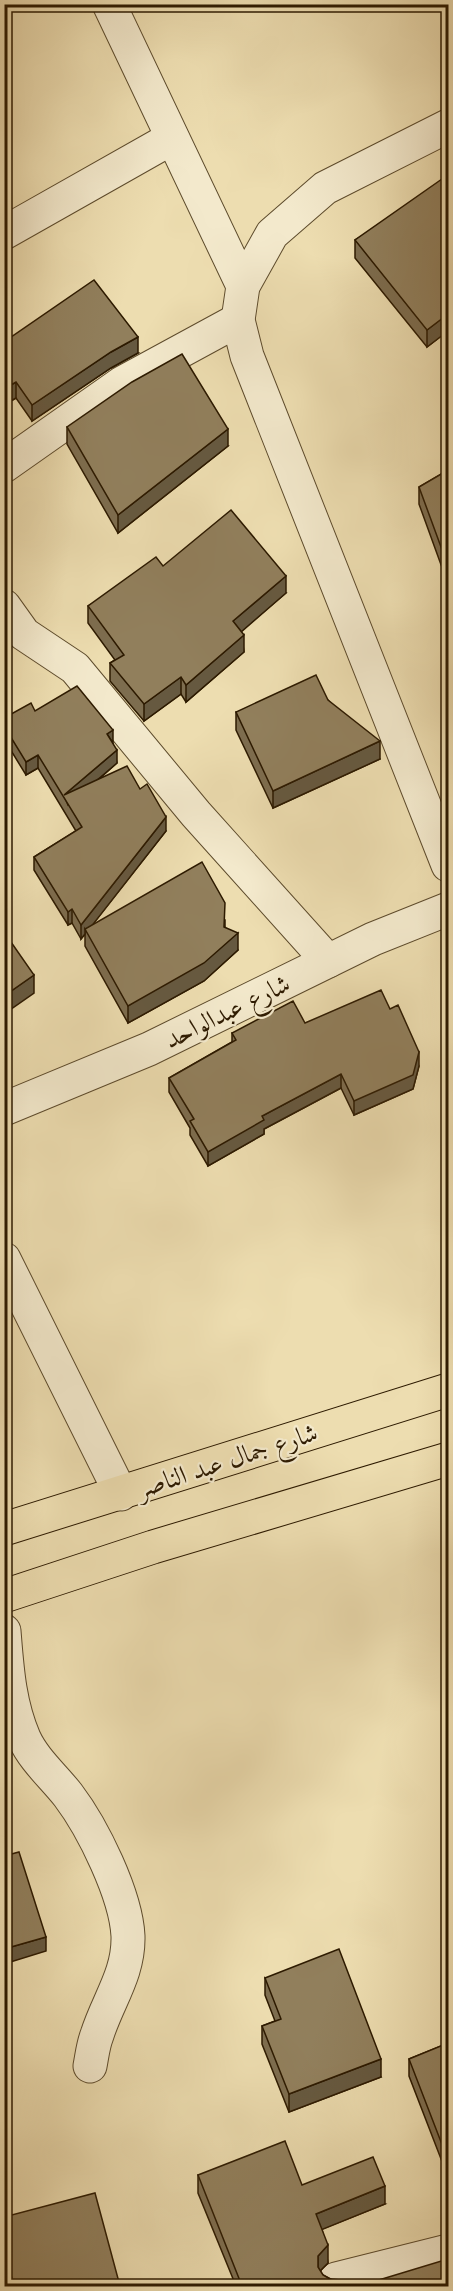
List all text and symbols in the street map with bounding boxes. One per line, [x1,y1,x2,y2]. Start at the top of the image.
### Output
street label: شارع عبدالواحد [158,966,298,1061]
street label: شارع جمال عبد الناصر [129,1415,323,1511]

